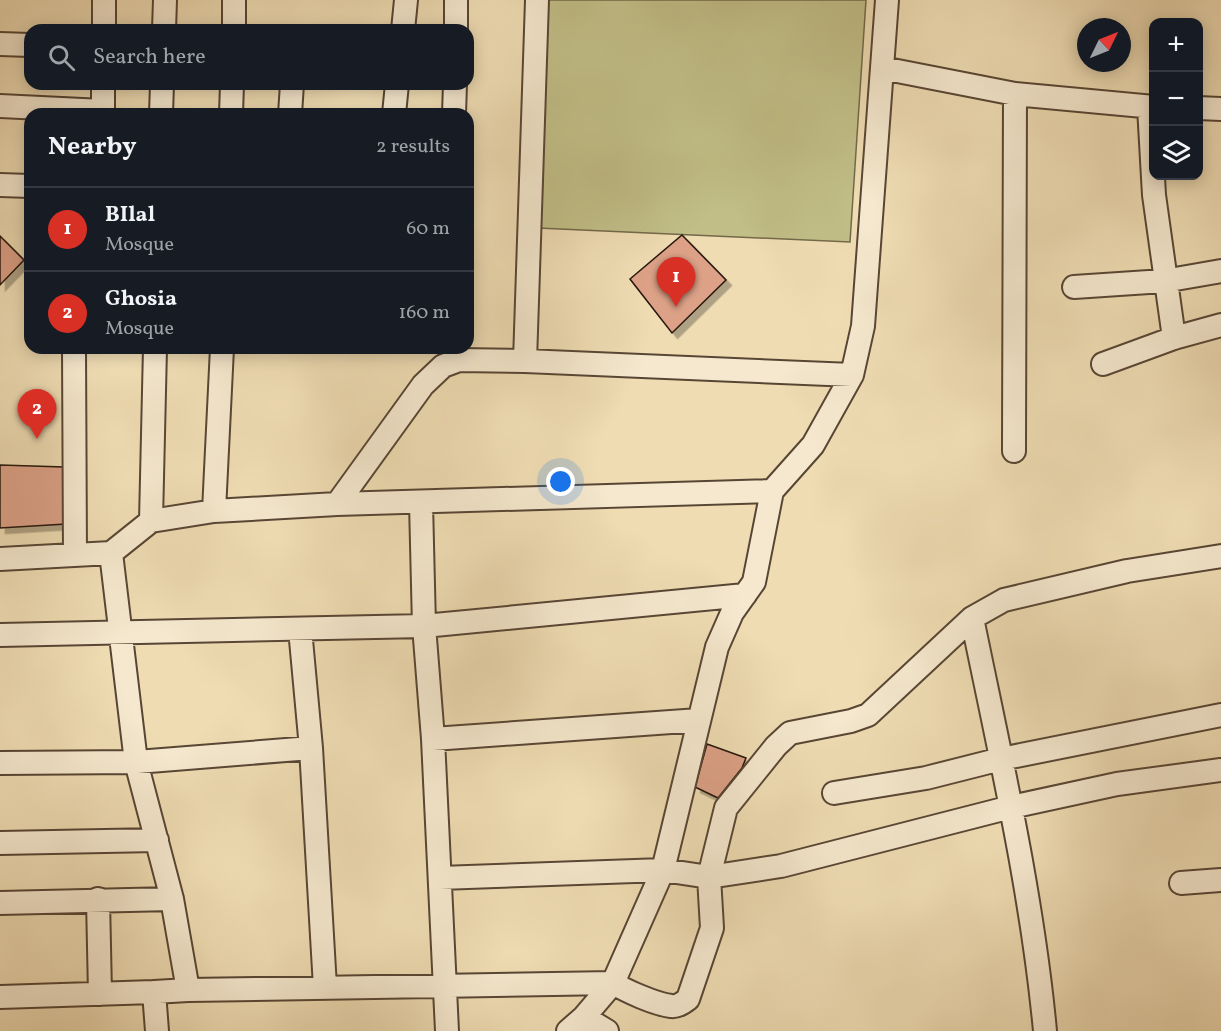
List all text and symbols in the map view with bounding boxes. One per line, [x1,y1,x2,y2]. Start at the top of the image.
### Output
north arrow [1077,18,1131,72]
map controls [1149,18,1203,180]
button: + [1149,18,1203,72]
search box [24,24,474,90]
icon: search [45,41,78,74]
text: Search here [93,42,206,73]
button: − [1149,72,1203,126]
button: layers [1149,126,1203,180]
text: Nearby [48,129,137,165]
text: 2 results [376,133,450,161]
text: BIlal [105,200,155,231]
text: 1 [63,215,72,243]
text: 60 m [406,215,450,243]
text: Mosque [105,231,174,259]
pin: 1 [656,258,696,307]
text: Ghosia [105,284,177,315]
text: 2 [62,299,73,327]
text: 160 m [398,299,450,327]
text: Mosque [105,315,174,343]
pin: 2 [18,390,57,439]
your location [546,467,575,496]

